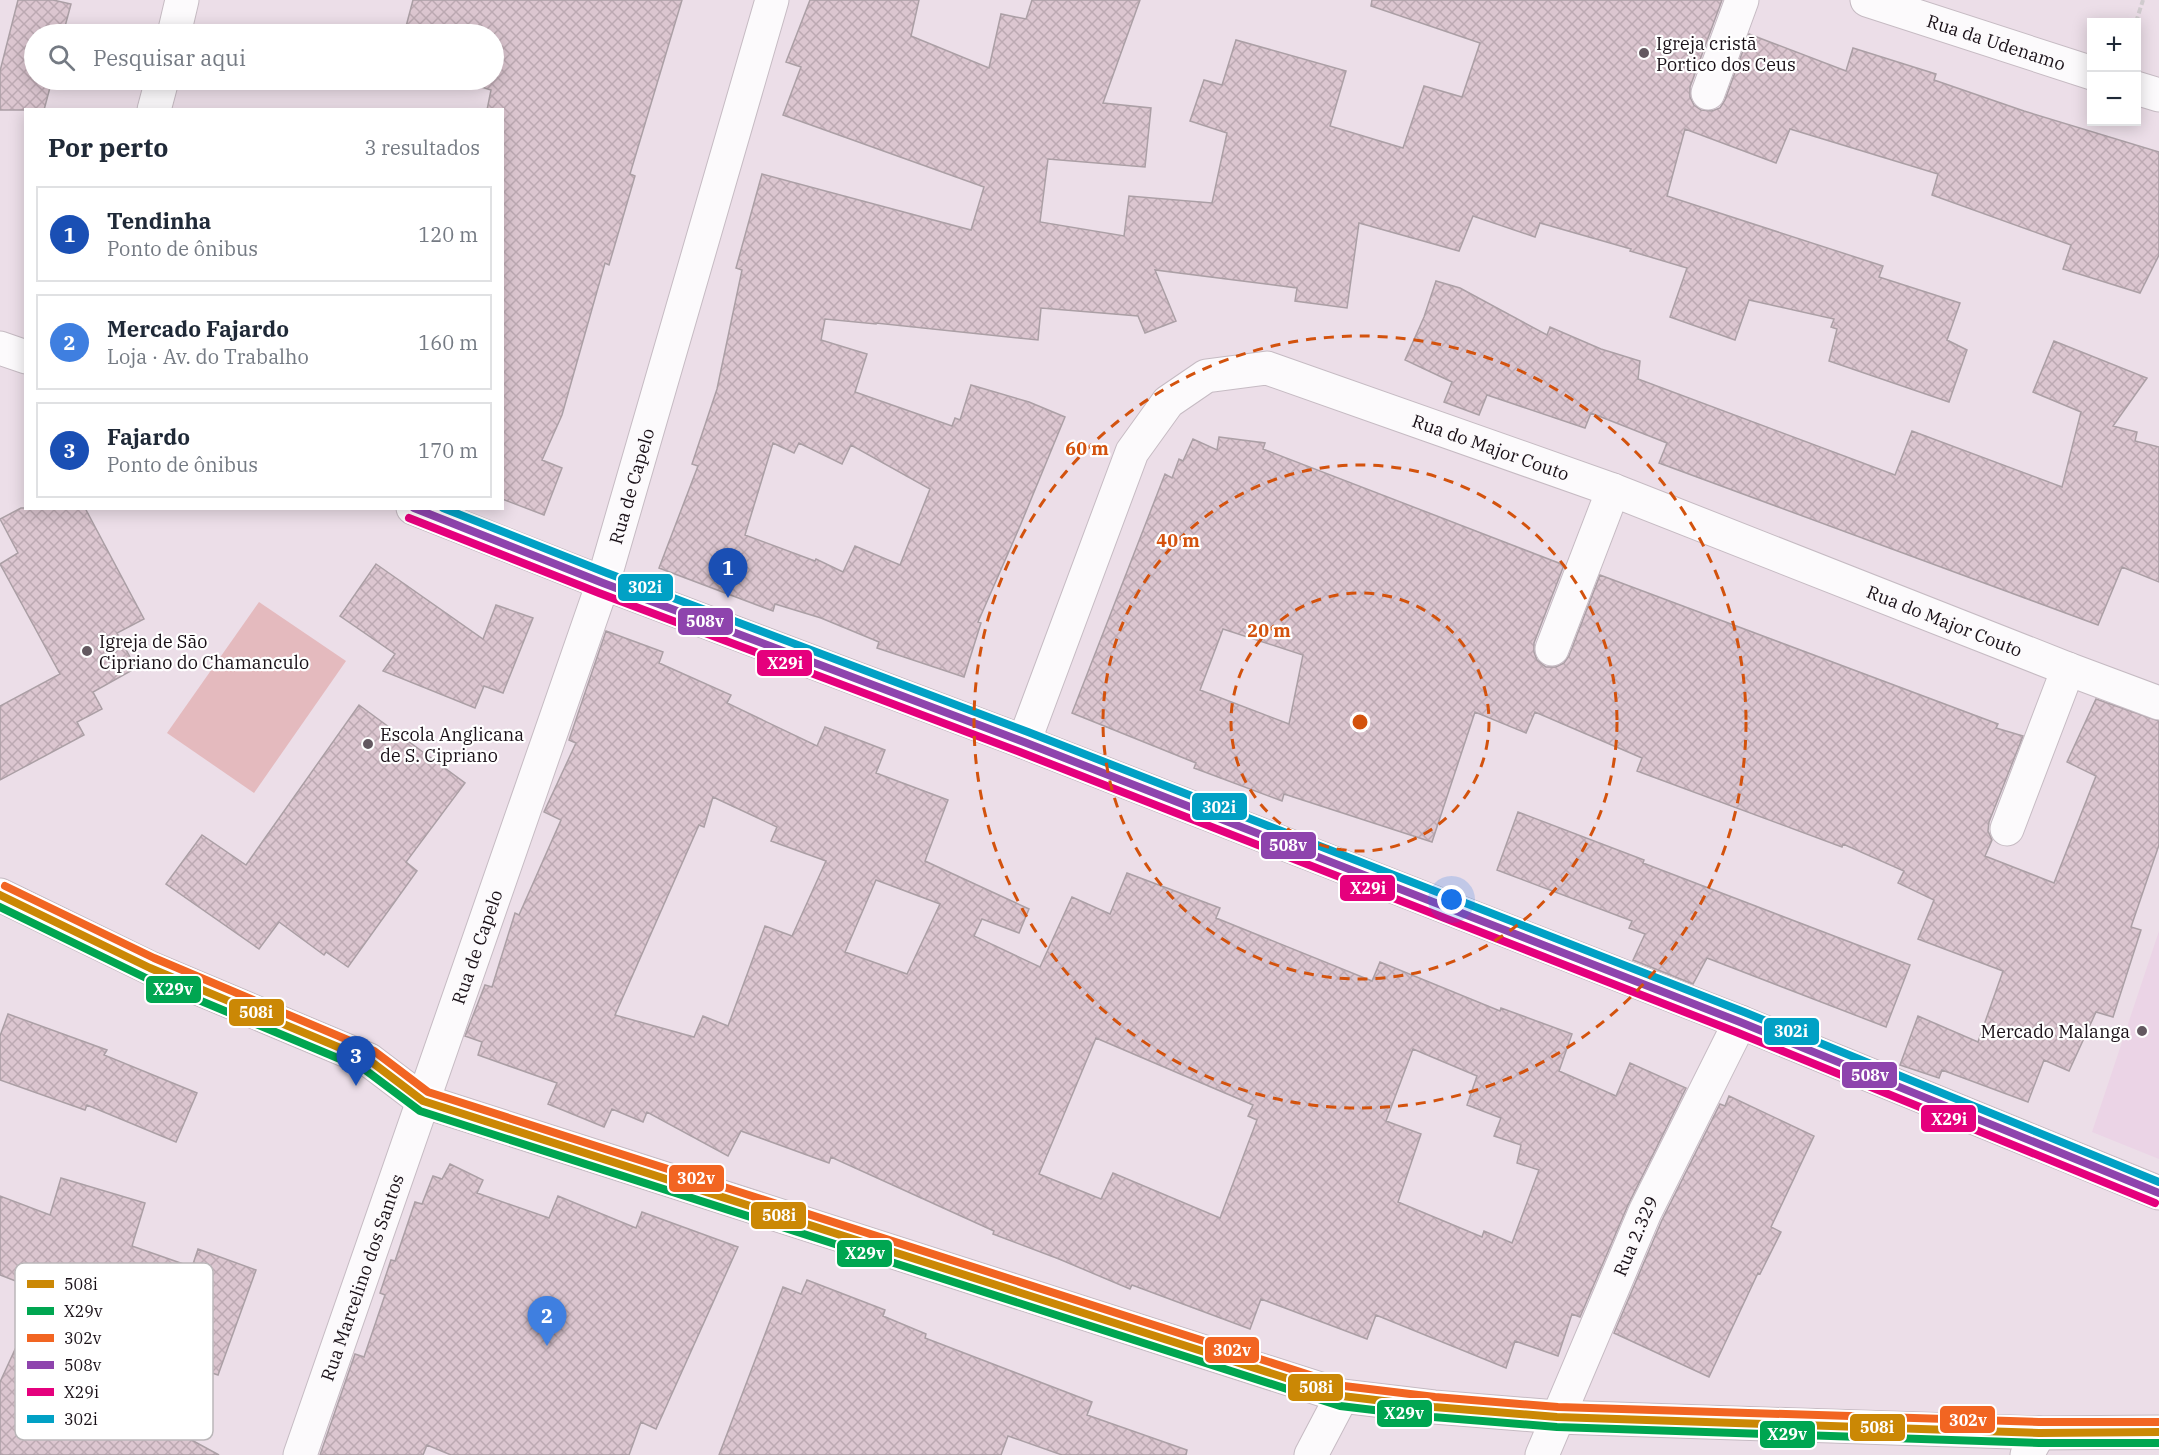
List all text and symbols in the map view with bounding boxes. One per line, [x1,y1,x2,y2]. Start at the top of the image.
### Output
street label: Rua da Udenamo [1924,9,2069,75]
map controls [2087,18,2141,126]
button: + [2087,18,2141,72]
search box [24,24,504,90]
place label: Igreja cristã Portico dos Ceus [1656,32,1796,76]
icon: search [45,41,78,74]
text: Pesquisar aqui [93,43,246,72]
marker: Igreja cristã Portico dos Ceus [1637,46,1651,60]
button: − [2087,72,2141,126]
text: Por perto [48,130,168,164]
text: 3 resultados [364,134,480,161]
text: Tendinha [107,206,211,235]
text: 1 [64,221,76,248]
text: 120 m [418,221,478,248]
text: Ponto de ônibus [107,235,258,262]
text: Mercado Fajardo [107,314,289,343]
text: 2 [64,329,76,356]
text: 160 m [418,329,478,356]
text: Loja · Av. do Trabalho [107,343,309,370]
street label: Rua do Major Couto [1409,409,1573,485]
text: Fajardo [107,422,190,451]
street label: Rua de Capelo [603,425,659,547]
text: 3 [64,437,76,464]
text: 170 m [418,437,478,464]
text: 60 m [1065,437,1109,460]
text: Ponto de ônibus [107,451,258,478]
text: 40 m [1156,529,1200,552]
pin: 1 [708,548,748,598]
line badge: 302i [617,573,674,602]
text: 302i [628,577,662,597]
street label: Rua do Major Couto [1864,580,2026,661]
line badge: 508v [677,607,734,636]
text: 508v [686,611,724,631]
text: 20 m [1247,619,1291,642]
place label: Igreja de São Cipriano do Chamanculo [99,630,309,674]
marker: Igreja de São Cipriano do Chamanculo [80,644,94,658]
line badge: X29i [756,649,813,677]
text: X29i [767,653,803,673]
centre of rings [1350,712,1370,732]
place label: Escola Anglicana de S. Cipriano [380,723,524,767]
marker: Escola Anglicana de S. Cipriano [361,737,375,751]
line badge: 302i [1191,792,1248,821]
text: 302i [1202,797,1236,817]
line badge: 508v [1260,831,1317,860]
text: 508v [1269,835,1307,855]
line badge: X29i [1339,874,1396,902]
text: X29i [1350,878,1386,898]
your location [1437,885,1466,914]
street label: Rua de Capelo [446,886,507,1007]
line badge: X29v [145,975,202,1004]
text: X29v [153,979,193,999]
line badge: 508i [228,998,285,1027]
text: 508i [239,1002,273,1022]
line badge: 302i [1763,1017,1820,1046]
place label: Mercado Malanga [1981,1020,2130,1043]
text: 302i [1774,1021,1808,1041]
marker: Mercado Malanga [2135,1024,2149,1038]
pin: 3 [336,1036,376,1086]
line badge: 508v [1841,1061,1898,1089]
text: 508v [1851,1065,1889,1085]
line badge: X29i [1920,1104,1977,1133]
text: X29i [1931,1109,1967,1129]
line badge: 302v [668,1164,725,1193]
text: 302v [677,1168,715,1188]
street label: Rua Marcelino dos Santos [315,1171,408,1384]
street label: Rua 2.329 [1608,1192,1663,1280]
line badge: 508i [750,1201,807,1230]
text: 508i [762,1205,796,1225]
line badge: X29v [836,1239,893,1268]
text: X29v [845,1243,885,1263]
legend [15,1263,213,1440]
text: 508i [64,1274,98,1294]
pin: 2 [528,1296,566,1346]
text: X29v [64,1301,103,1321]
text: 302v [64,1328,102,1348]
line badge: 302v [1204,1336,1260,1364]
text: 302v [1213,1340,1251,1360]
text: 508v [64,1355,102,1375]
line badge: 508i [1287,1373,1344,1402]
text: 508i [1299,1377,1333,1397]
text: X29i [64,1382,99,1402]
line badge: X29v [1376,1399,1433,1428]
text: X29v [1384,1403,1424,1423]
line badge: 302v [1939,1405,1996,1434]
text: 302i [64,1409,98,1429]
text: 302v [1949,1410,1987,1430]
line badge: 508i [1849,1413,1906,1442]
text: 508i [1860,1417,1894,1437]
line badge: X29v [1759,1420,1816,1449]
text: X29v [1767,1424,1807,1444]

